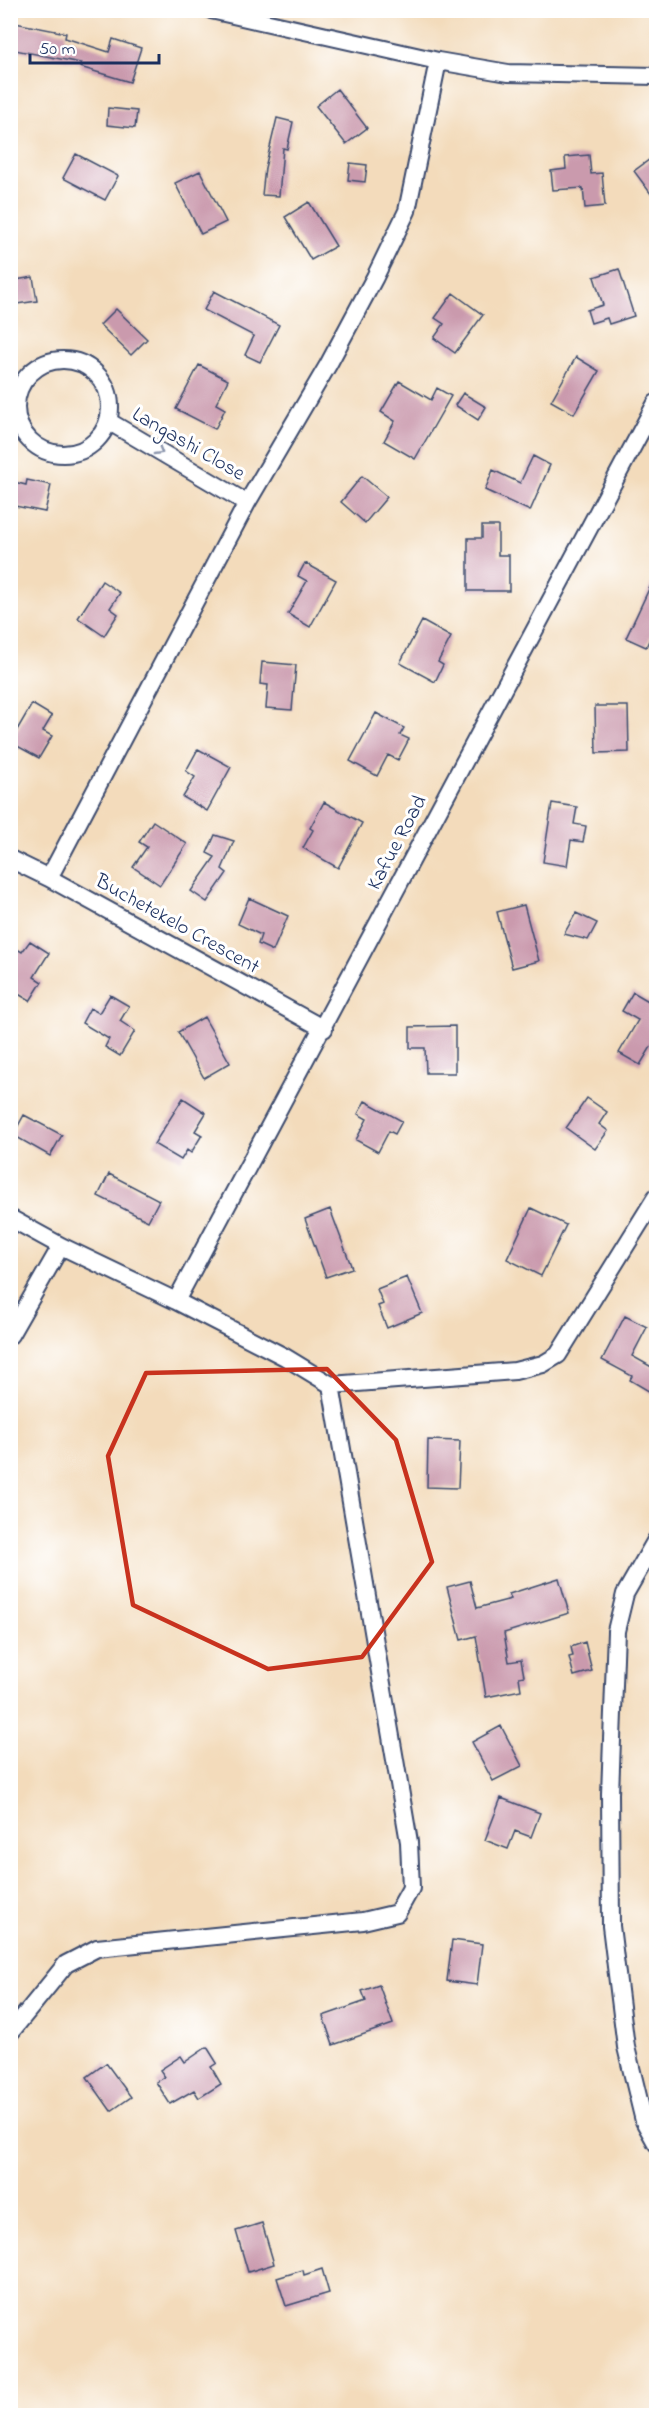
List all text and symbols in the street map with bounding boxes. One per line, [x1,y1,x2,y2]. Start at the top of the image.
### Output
scale bar [30,27,159,65]
text: 50 m [39,37,76,63]
street label: Langashi Close [125,400,251,491]
one-way arrow [152,444,163,455]
street label: Kafue Road [360,790,435,896]
street label: Buchetekelo Crescent [88,867,265,982]

